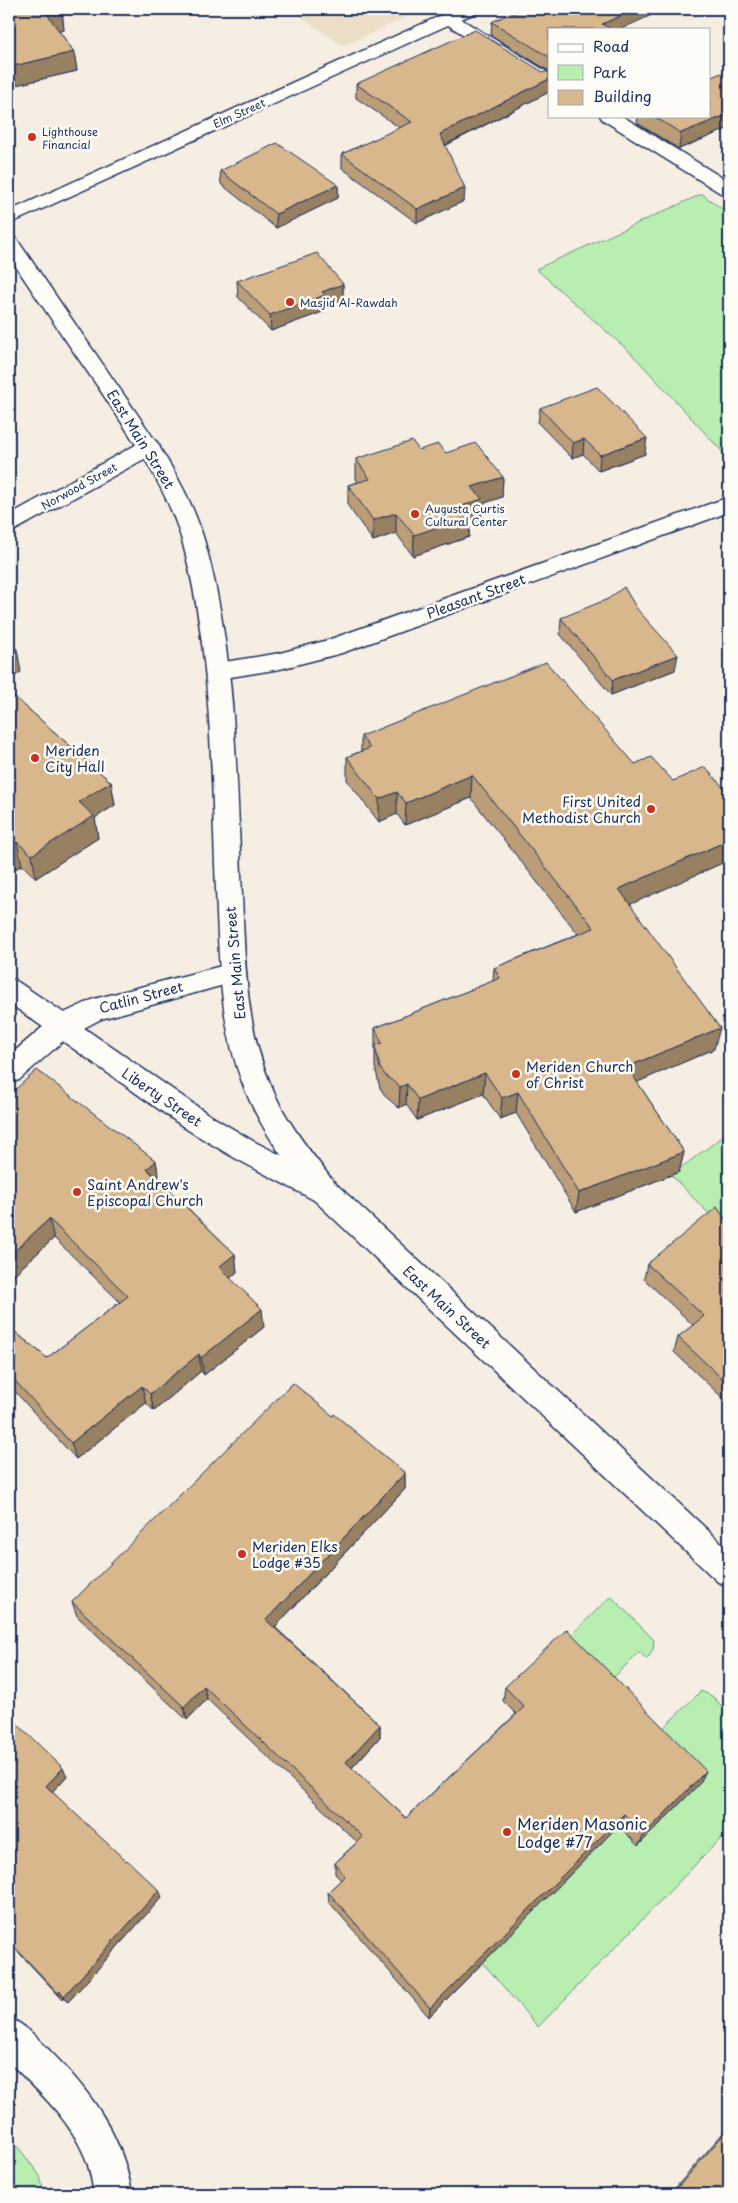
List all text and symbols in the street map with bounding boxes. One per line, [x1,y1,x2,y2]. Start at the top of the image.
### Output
legend [548,28,710,118]
text: Road [593,34,629,57]
text: Park [593,60,627,83]
text: Building [593,84,652,107]
street label: Elm Street [210,94,268,132]
place label: Lighthouse Financial [42,123,98,153]
marker: Lighthouse Financial [26,131,38,143]
place label: Masjid Al-Rawdah [300,294,398,311]
marker: Masjid Al-Rawdah [284,296,296,308]
street label: East Main Street [102,385,180,493]
street label: Norwood Street [38,458,120,514]
place label: Augusta Curtis Cultural Center [425,500,508,530]
marker: Augusta Curtis Cultural Center [409,508,421,520]
street label: Pleasant Street [424,568,529,624]
place label: Meriden City Hall [45,740,105,777]
marker: Meriden City Hall [29,752,41,764]
place label: First United Methodist Church [522,791,641,828]
marker: First United Methodist Church [645,803,657,815]
street label: East Main Street [220,905,250,1020]
street label: Catlin Street [97,976,186,1018]
place label: Meriden Church of Christ [526,1056,633,1093]
street label: Liberty Street [118,1062,207,1132]
marker: Meriden Church of Christ [510,1068,522,1080]
place label: Saint Andrew's Episcopal Church [87,1174,203,1211]
marker: Saint Andrew's Episcopal Church [71,1186,83,1198]
street label: East Main Street [398,1261,496,1354]
place label: Meriden Elks Lodge #35 [252,1536,338,1573]
marker: Meriden Elks Lodge #35 [236,1548,248,1560]
place label: Meriden Masonic Lodge #77 [517,1811,647,1853]
marker: Meriden Masonic Lodge #77 [501,1826,513,1838]

